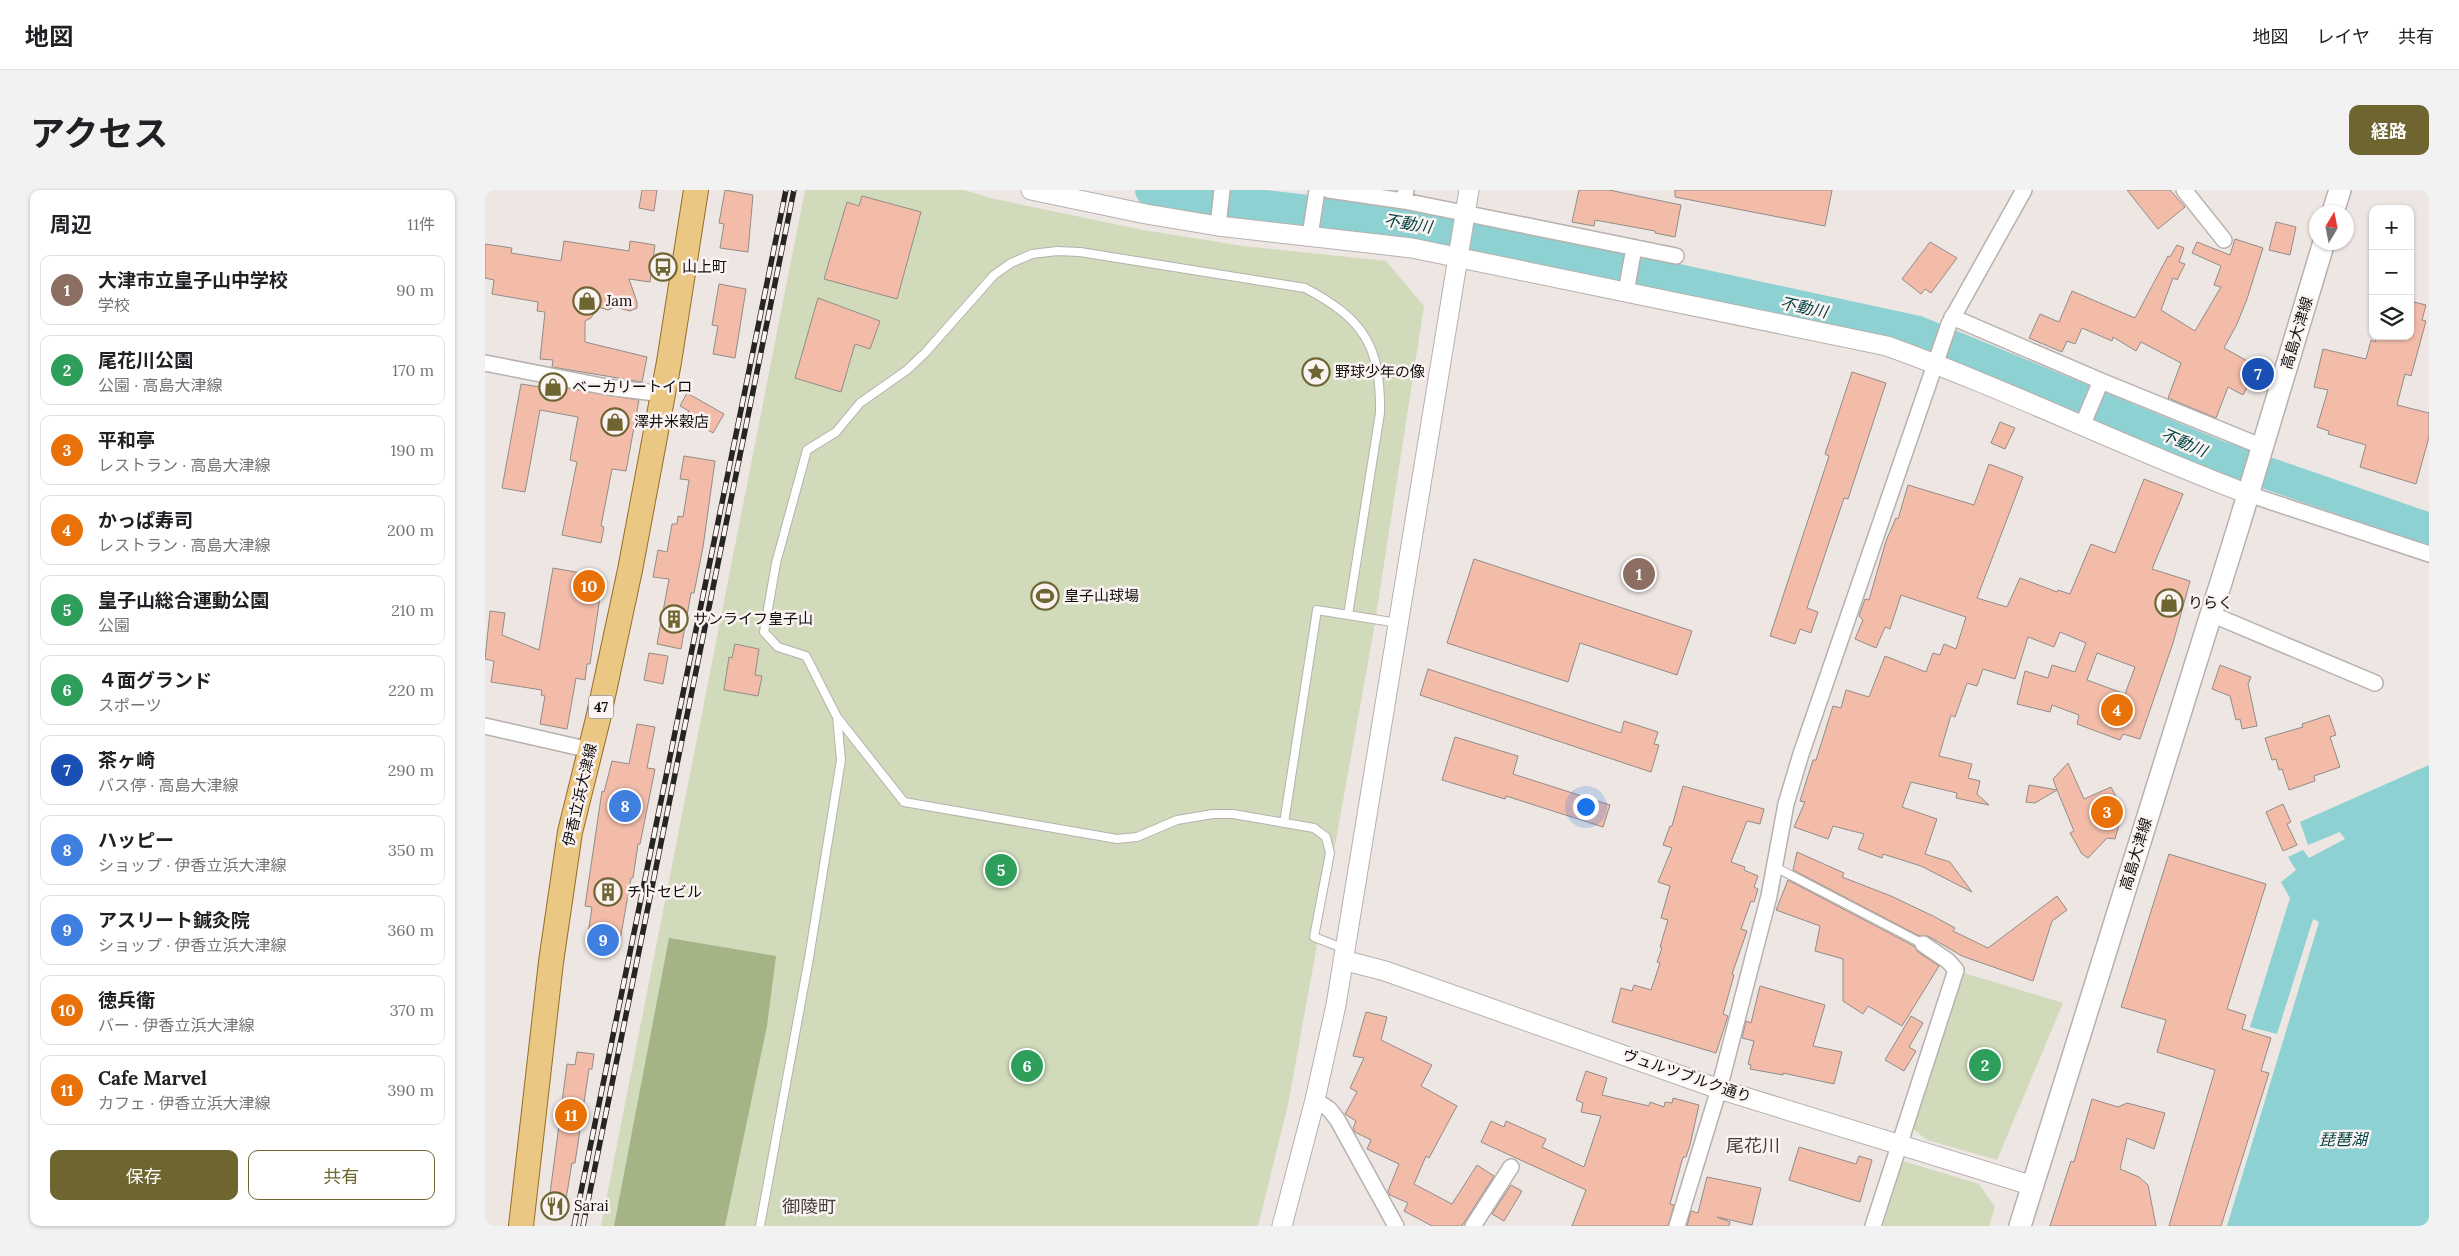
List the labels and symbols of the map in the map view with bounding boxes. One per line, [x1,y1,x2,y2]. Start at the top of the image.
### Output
north arrow [2309,205,2354,250]
water label: 不動川 [1383,209,1435,237]
bus stop icon: 山上町 [648,252,678,282]
place label: 山上町 [682,257,727,276]
shop icon: Jam [572,286,602,316]
place label: Jam [605,291,633,310]
water label: 不動川 [1778,292,1832,322]
street label: 高島大津線 [2276,294,2317,372]
pin: 7 [2242,355,2274,393]
place icon: 野球少年の像 [1301,357,1331,387]
place label: 野球少年の像 [1335,362,1425,381]
shop icon: ベーカリートイロ [538,372,568,402]
place label: ベーカリートイロ [572,377,692,396]
shop icon: 澤井米穀店 [600,407,630,437]
place label: 澤井米穀店 [634,412,709,431]
water label: 不動川 [2158,423,2212,461]
pin: 1 [1623,555,1655,593]
pin: 10 [573,567,605,605]
sports icon: 皇子山球場 [1030,581,1060,611]
place label: 皇子山球場 [1064,586,1139,605]
shop icon: りらく [2154,588,2184,618]
place label: りらく [2188,593,2233,612]
building icon: サンライフ皇子山 [659,604,689,634]
place label: サンライフ皇子山 [693,609,813,628]
pin: 4 [2101,691,2133,729]
road number: 47 [589,696,613,718]
street label: 伊香立浜大津線 [558,742,601,848]
pin: 8 [609,787,641,825]
pin: 3 [2091,793,2123,831]
your location [1573,794,1599,820]
street label: 高島大津線 [2115,815,2156,893]
pin: 5 [985,851,1017,889]
building icon: チトセビル [593,877,623,907]
place label: チトセビル [627,882,702,901]
pin: 9 [587,921,619,959]
street label: ヴュルツブルク通り [1620,1045,1754,1106]
pin: 2 [1969,1046,2001,1084]
pin: 6 [1011,1047,1043,1085]
pin: 11 [555,1096,587,1134]
water label: 琵琶湖 [2319,1129,2370,1149]
district label: 尾花川 [1726,1134,1780,1157]
restaurant icon: Sarai [540,1191,570,1221]
district label: 御陵町 [782,1195,836,1218]
place label: Sarai [574,1196,609,1215]

